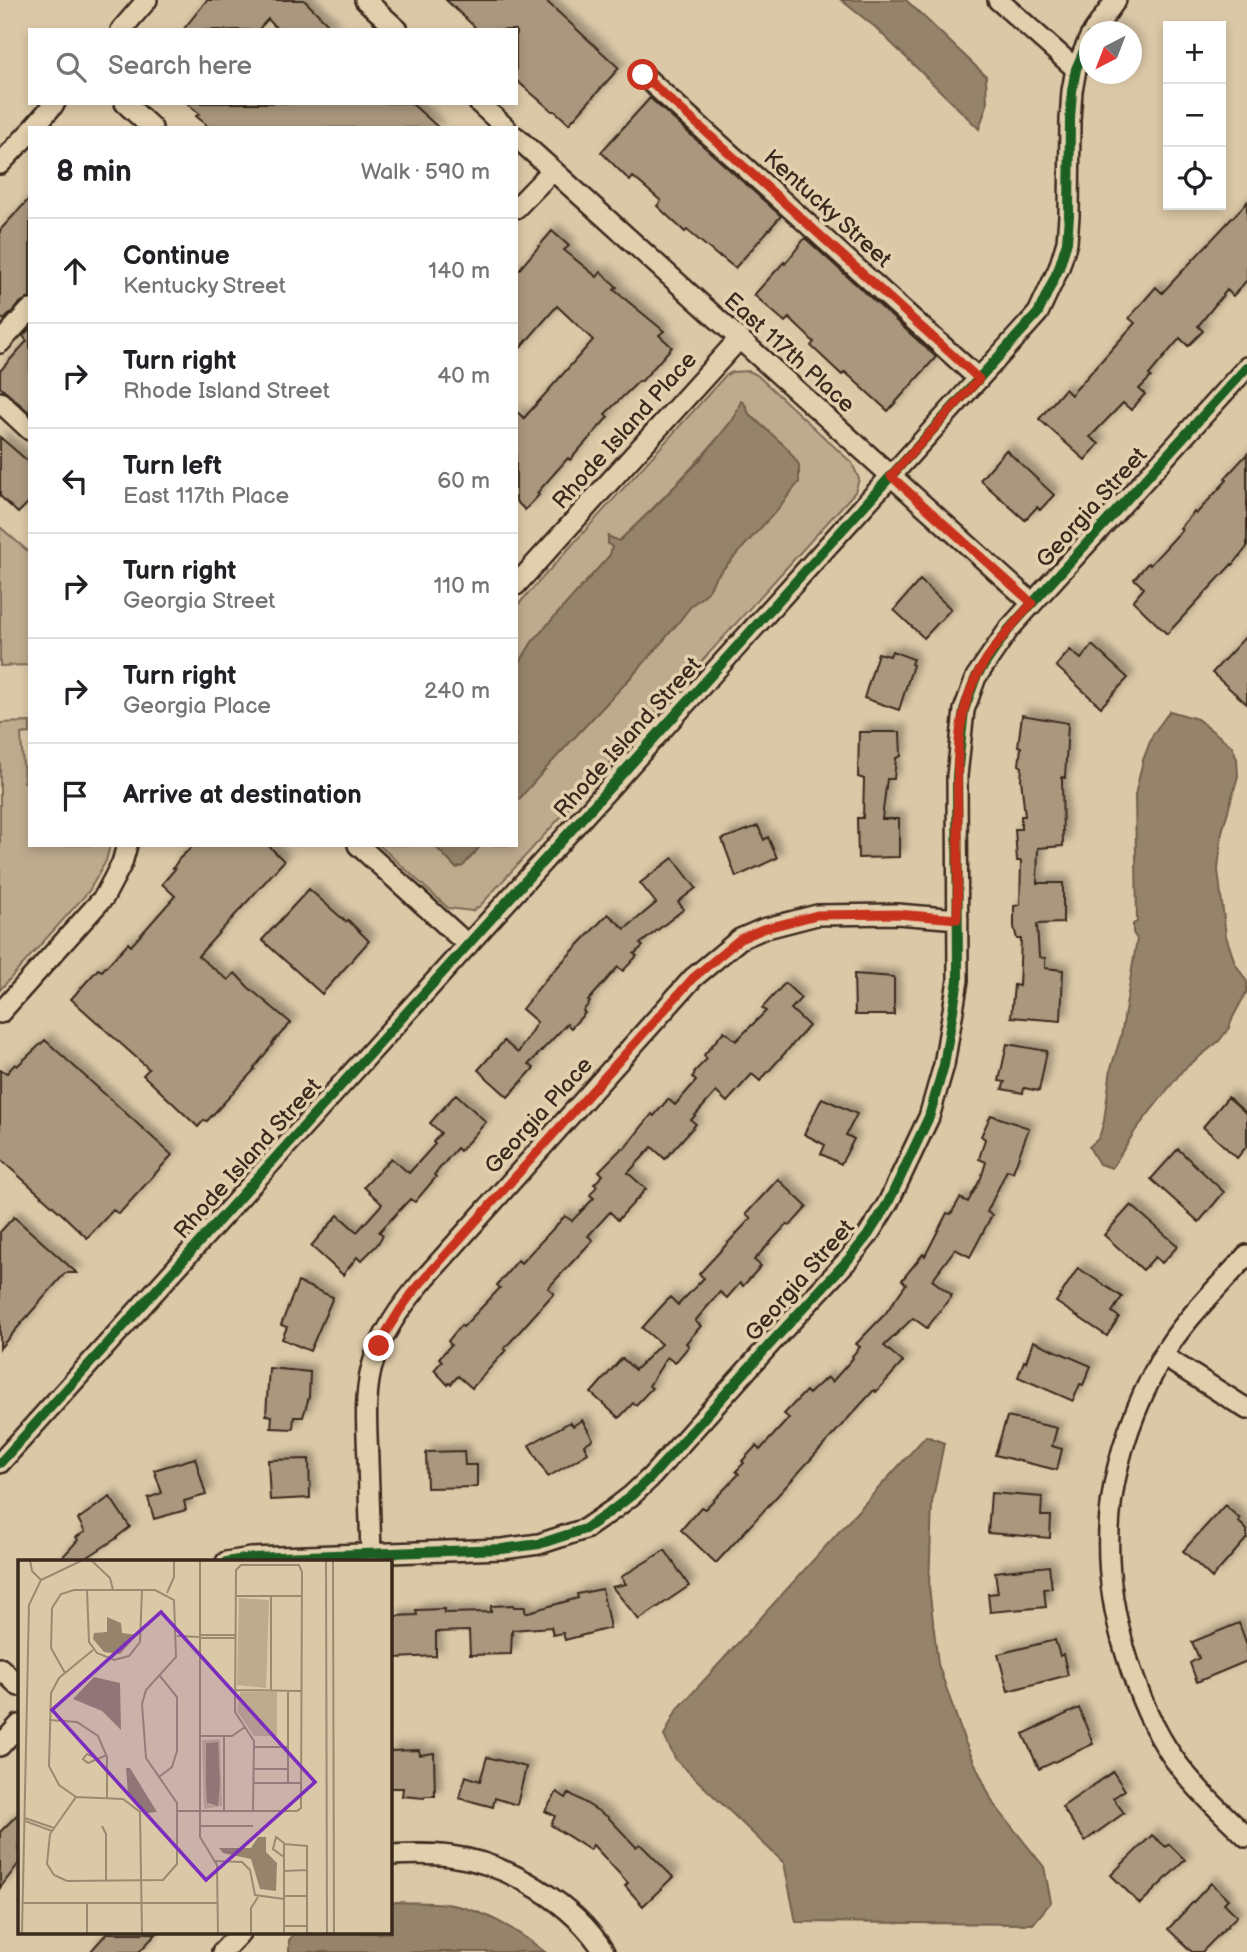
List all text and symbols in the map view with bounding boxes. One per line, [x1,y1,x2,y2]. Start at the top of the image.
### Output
north arrow [1079,21,1142,84]
map controls [1163,21,1226,210]
button: + [1163,21,1226,84]
search box [28,28,518,105]
icon: search [52,48,90,86]
text: Search here [108,51,252,82]
route start [627,59,658,90]
button: − [1163,84,1226,147]
street label: Kentucky Street [757,144,897,274]
button: locate [1163,147,1226,210]
text: 8 min [56,154,132,190]
text: Walk · 590 m [361,158,490,186]
text: Continue [123,241,230,272]
icon: ahead [56,252,94,290]
text: 140 m [428,257,490,285]
text: Kentucky Street [123,272,286,300]
street label: East 117th Place [718,287,860,419]
text: Turn right [123,346,236,377]
street label: Rhode Island Place [547,346,703,515]
icon: right [56,357,94,395]
text: 40 m [437,362,490,390]
text: Rhode Island Street [123,377,330,405]
street label: Georgia Street [1030,442,1153,574]
text: Turn left [123,451,222,482]
icon: left [56,462,94,500]
text: 60 m [437,467,490,495]
text: East 117th Place [123,482,289,510]
text: Turn right [123,556,236,587]
icon: right [56,567,94,605]
text: 110 m [433,572,490,600]
text: Georgia Street [123,587,275,615]
street label: Rhode Island Street [548,651,707,824]
text: Turn right [123,661,236,692]
icon: right [56,672,94,710]
text: 240 m [424,677,490,705]
text: Georgia Place [123,692,271,720]
icon: arrive [56,777,94,815]
text: Arrive at destination [123,780,362,811]
street label: Georgia Place [479,1051,599,1180]
street label: Rhode Island Street [168,1072,327,1245]
street label: Georgia Street [739,1214,860,1347]
route end [363,1330,394,1361]
inset map [18,1560,392,1934]

